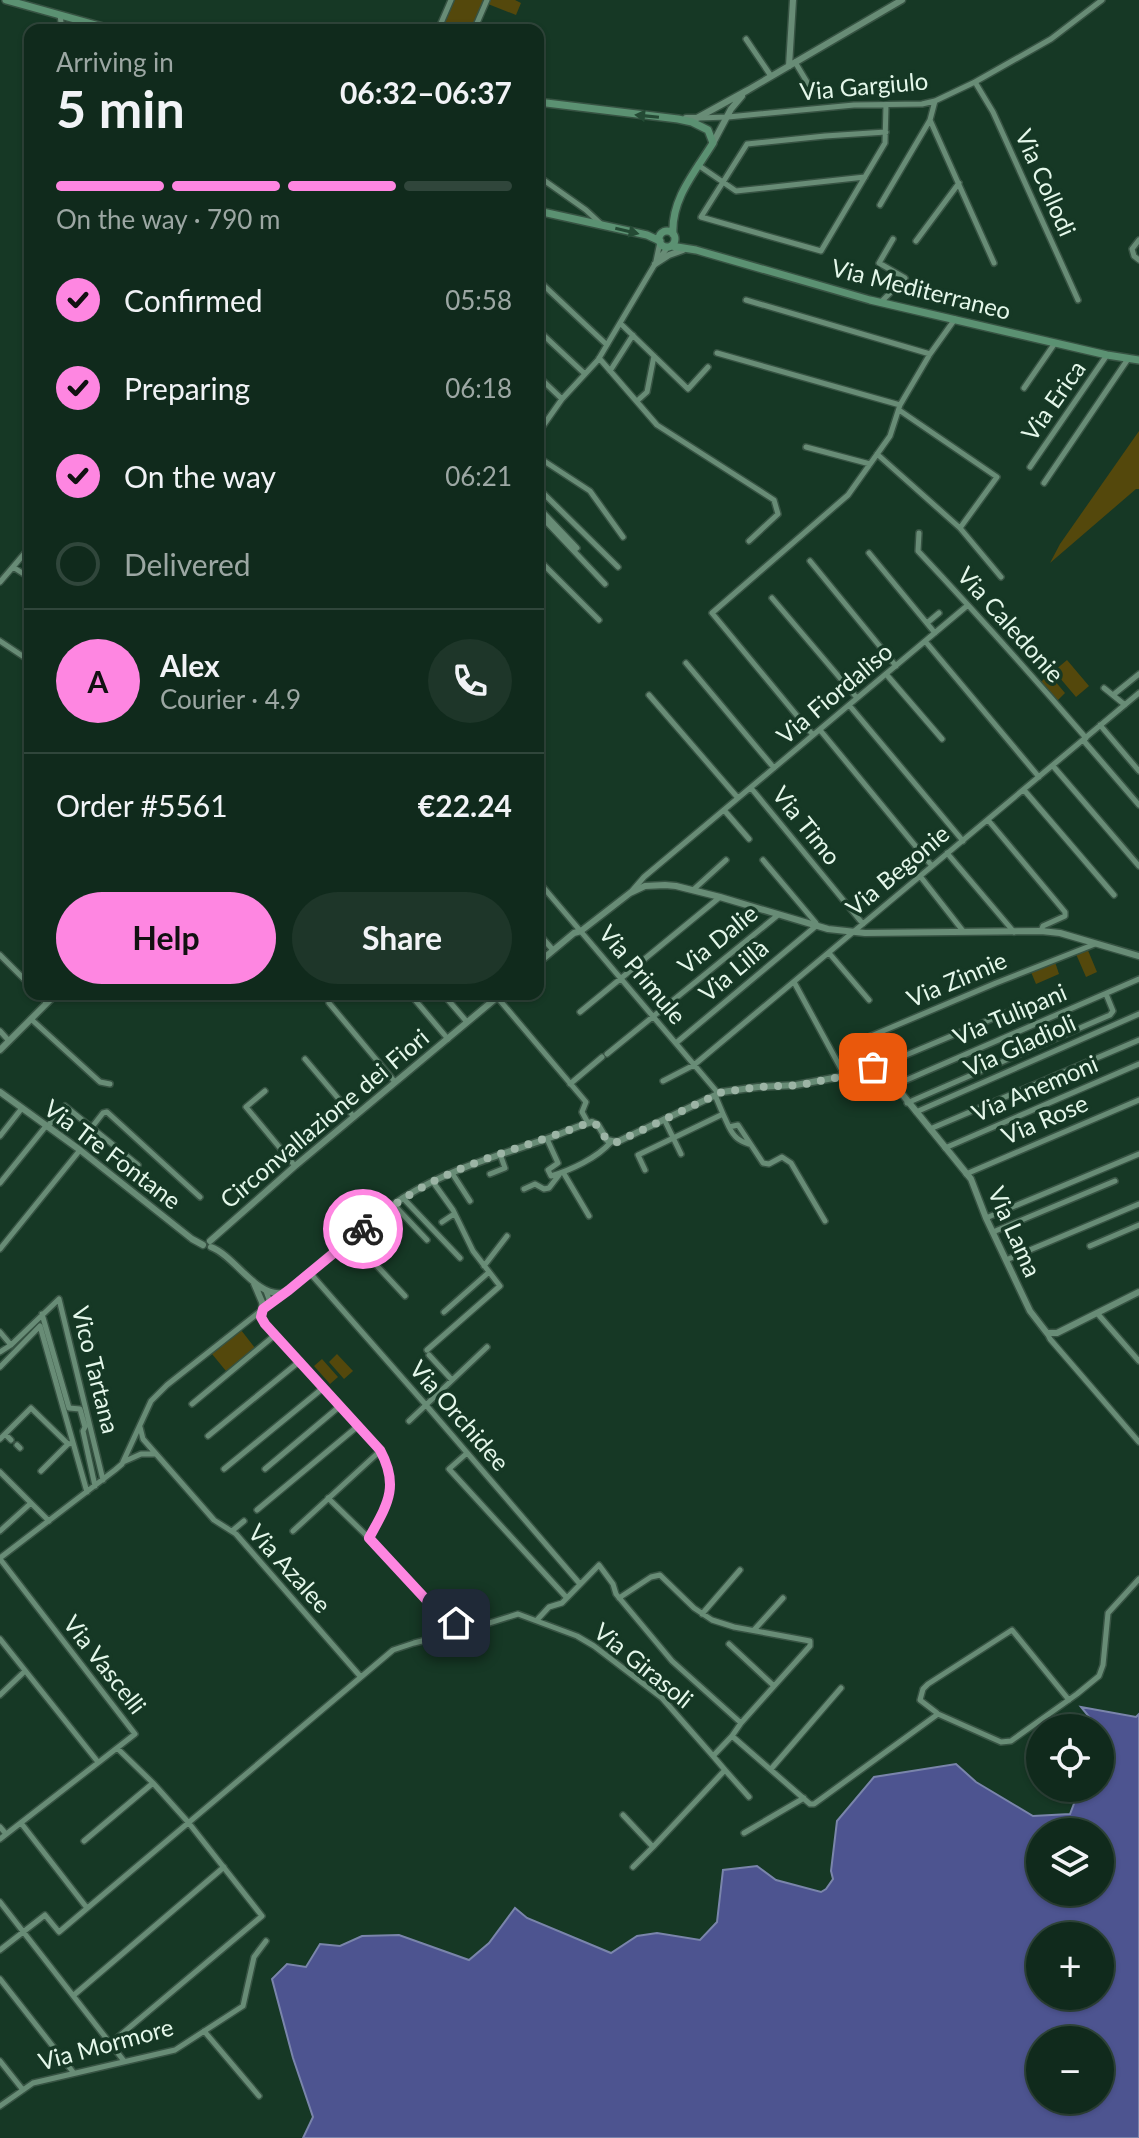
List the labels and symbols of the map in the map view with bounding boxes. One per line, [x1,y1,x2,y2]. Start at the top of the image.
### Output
street label: Via Gargiulo [798,65,929,106]
one-way arrow [634,109,659,122]
street label: Via Collodi [1010,125,1083,240]
one-way arrow [614,225,639,238]
street label: Via Mediterraneo [829,252,1014,325]
street label: Via Erica [1015,354,1091,446]
street label: Via Caledonie [952,560,1070,688]
street label: Via Fiordaliso [770,636,898,750]
street label: Via Timo [767,780,848,870]
street label: Via Begonie [840,818,955,921]
street label: Via Dalie [671,898,763,980]
street label: Via Primule [593,919,693,1029]
street label: Via Lillà [693,933,774,1007]
street label: Via Zinnie [902,945,1011,1013]
street label: Via Tulipani [948,977,1070,1050]
street label: Via Gladioli [959,1007,1080,1082]
street label: Circonvallazione dei Fiori [214,1022,434,1214]
pin [839,1033,907,1101]
street label: Via Anemoni [967,1048,1102,1127]
street label: Via Rose [997,1087,1092,1150]
street label: Via Tre Fontane [39,1093,187,1215]
street label: Via Lama [983,1182,1048,1281]
courier [323,1189,403,1269]
street label: Vico Tartana [67,1303,126,1436]
street label: Via Orchidee [404,1354,516,1476]
street label: Via Azalee [243,1518,337,1618]
pin [422,1589,490,1657]
street label: Via Vascelli [58,1609,153,1719]
street label: Via Girasoli [589,1616,699,1714]
street label: Via Mormore [35,2012,176,2075]

